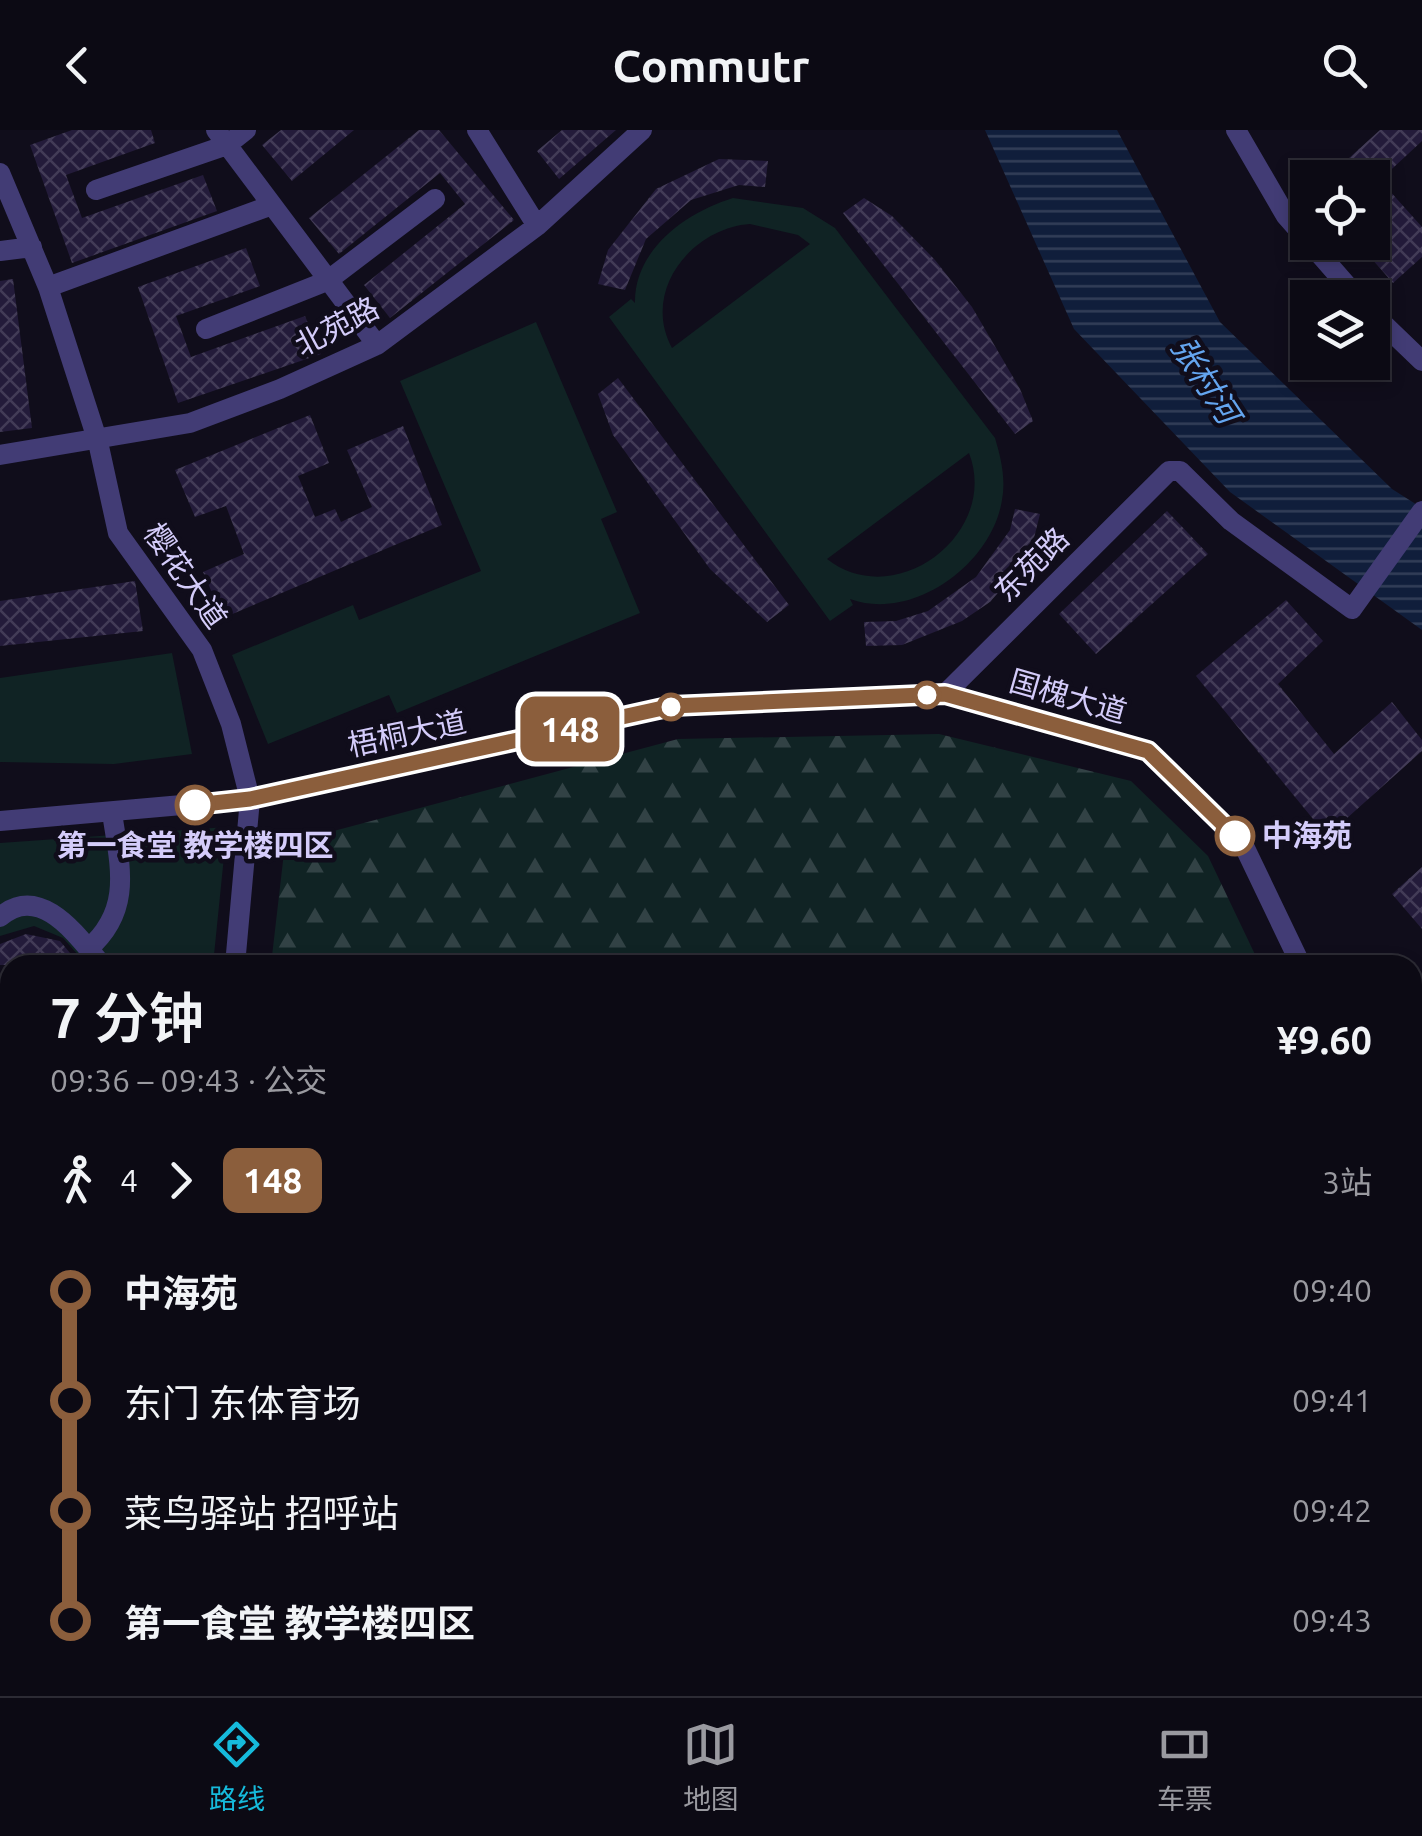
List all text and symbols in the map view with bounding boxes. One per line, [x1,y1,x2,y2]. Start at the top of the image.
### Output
icon: back [50,38,105,93]
icon: search [1317,38,1372,93]
text: Commutr [612,40,810,91]
map controls [1290,160,1390,380]
button: locate [1290,160,1390,260]
button: layers [1290,280,1390,380]
street label: 北苑路 [289,290,384,362]
water label: 张村河 [1165,329,1250,435]
street label: 樱花大道 [137,517,234,634]
street label: 东苑路 [987,520,1075,608]
street label: 国槐大道 [1006,663,1131,729]
unlabelled marker [914,682,940,708]
unlabelled marker [658,694,684,720]
line badge: 148 [512,696,628,762]
street label: 梧桐大道 [345,704,469,762]
text: 148 [540,709,600,749]
marker: 第一食堂 教学楼四区 [176,786,214,824]
marker: 中海苑 [1216,817,1254,855]
place label: 中海苑 [1262,818,1352,852]
place label: 第一食堂 教学楼四区 [56,828,334,862]
text: 7 分钟 [50,987,204,1048]
text: ¥9.60 [1277,1019,1372,1061]
text: 09:36 – 09:43 · 公交 [50,1062,327,1098]
icon: walk [50,1153,105,1208]
icon: forward [153,1153,208,1208]
text: 148 [243,1160,302,1200]
text: 4 [120,1162,138,1198]
text: 3站 [1322,1164,1372,1200]
text: 中海苑 [124,1272,238,1314]
text: 09:40 [1292,1272,1372,1308]
text: 东门 东体育场 [124,1382,361,1424]
text: 09:41 [1292,1382,1372,1418]
text: 菜鸟驿站 招呼站 [124,1492,399,1534]
text: 09:42 [1292,1492,1372,1528]
text: 第一食堂 教学楼四区 [124,1602,475,1644]
text: 09:43 [1292,1602,1372,1638]
tab: 路线 [209,1717,265,1817]
tab: 地图 [683,1717,739,1817]
tab: 车票 [1157,1717,1213,1817]

